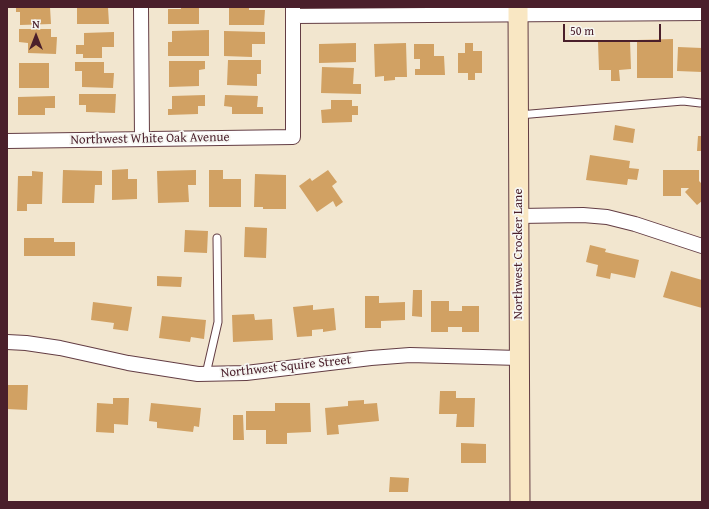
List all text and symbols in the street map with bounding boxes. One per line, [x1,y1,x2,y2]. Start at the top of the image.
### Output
north arrow [16,16,56,56]
text: N [32,16,40,32]
scale bar [565,16,663,42]
text: 50 m [570,22,594,39]
street label: Northwest White Oak Avenue [70,130,230,148]
street label: Northwest Crocker Lane [511,188,527,320]
street label: Northwest Squire Street [220,352,352,382]

